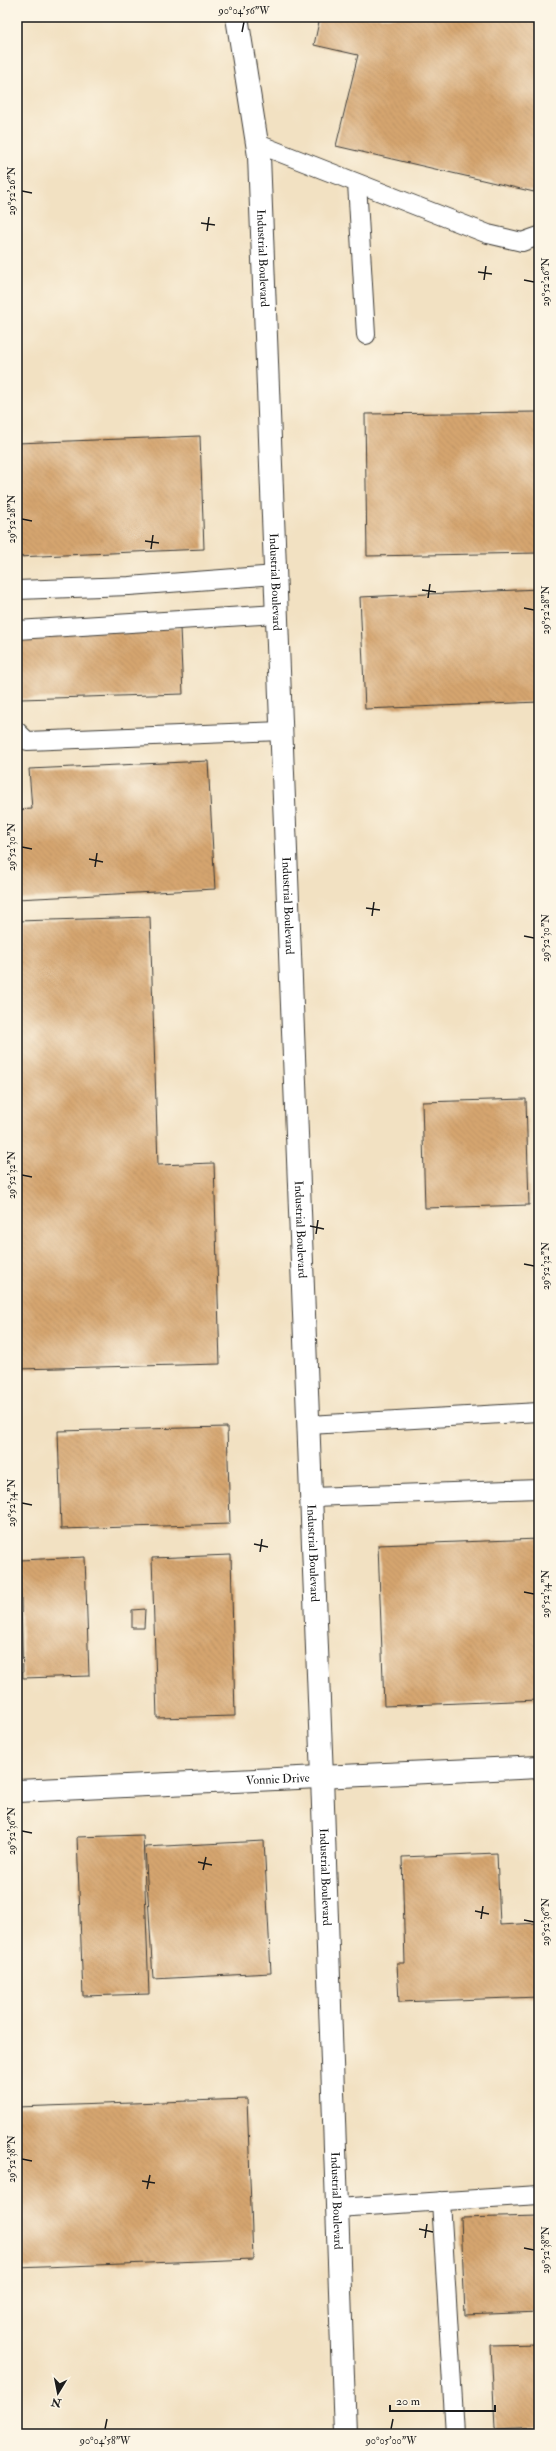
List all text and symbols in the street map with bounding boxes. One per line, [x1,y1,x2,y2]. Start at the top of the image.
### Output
text: 90°04'56"W [218,5,270,17]
text: 29°52'26"N [6,166,18,216]
street label: Industrial Boulevard [254,209,272,307]
text: 29°52'26"N [540,257,552,307]
text: 29°52'28"N [6,495,18,543]
street label: Industrial Boulevard [266,533,285,631]
text: 29°52'28"N [540,586,552,634]
text: 29°52'30"N [6,823,18,871]
street label: Industrial Boulevard [279,857,298,955]
text: 29°52'30"N [540,914,552,962]
text: 29°52'32"N [6,1151,18,1199]
street label: Industrial Boulevard [291,1180,310,1279]
text: 29°52'32"N [540,1242,552,1290]
text: 29°52'34"N [6,1479,18,1527]
street label: Industrial Boulevard [304,1504,323,1602]
text: 29°52'34"N [540,1570,552,1618]
street label: Vonnie Drive [245,1770,310,1788]
text: 29°52'36"N [6,1807,18,1855]
street label: Industrial Boulevard [316,1828,335,1926]
text: 29°52'36"N [540,1898,552,1946]
text: 29°52'38"N [6,2135,18,2183]
street label: Industrial Boulevard [328,2152,346,2250]
text: 29°52'38"N [540,2226,552,2274]
north arrow [38,2373,78,2413]
scale bar [390,2387,495,2413]
text: 20 m [396,2394,421,2409]
text: N [49,2395,63,2410]
text: 90°04'58"W [79,2435,131,2447]
text: 90°05'00"W [365,2435,417,2447]

